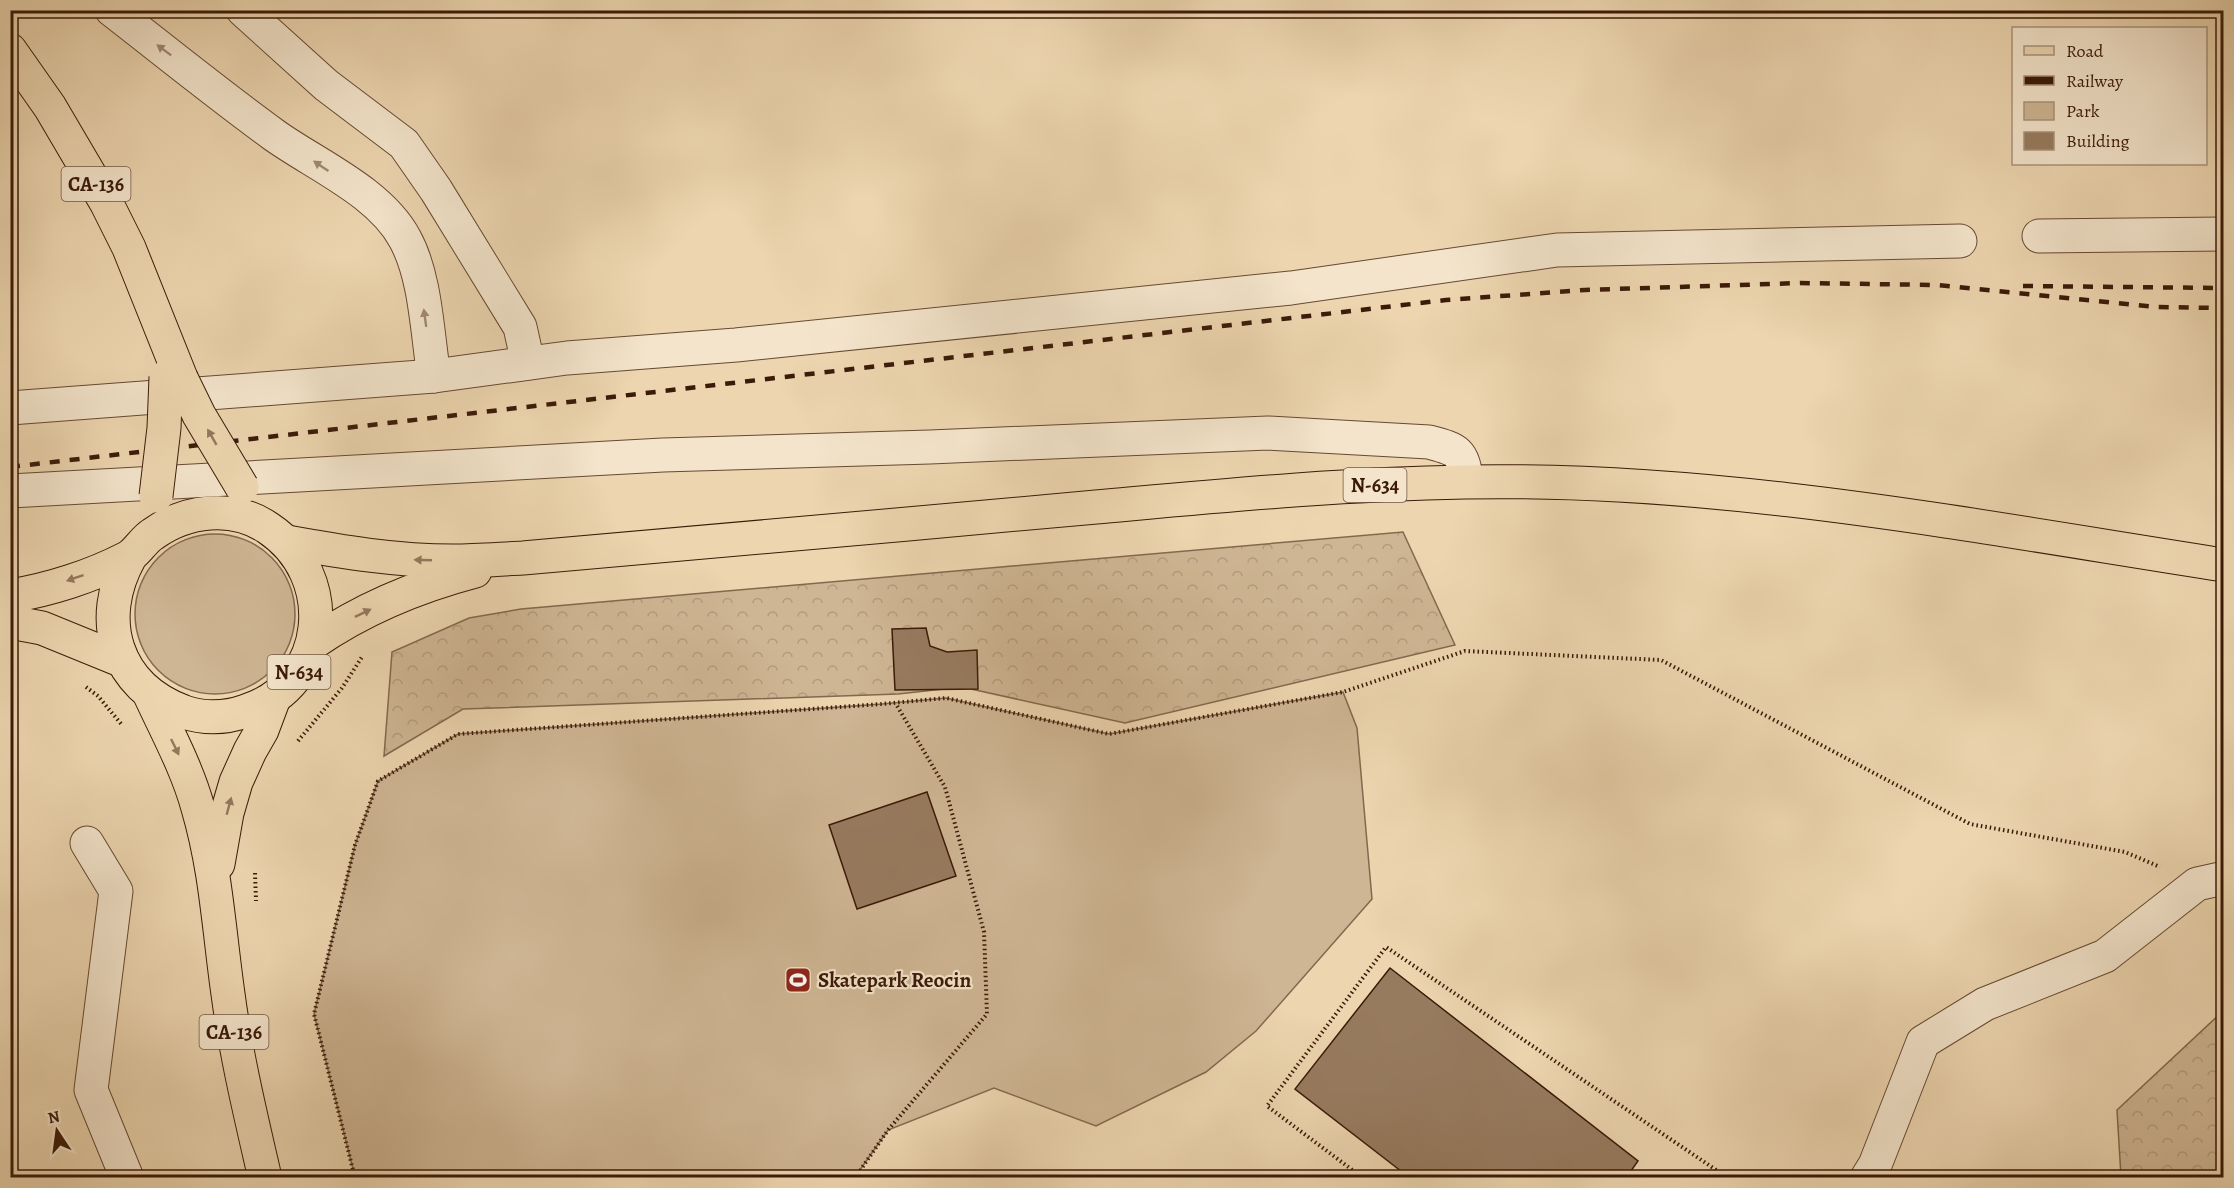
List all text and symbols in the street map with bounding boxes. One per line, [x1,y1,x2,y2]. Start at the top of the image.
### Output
legend [2012,27,2207,165]
text: Road [2066,39,2104,63]
one-way arrow [156,44,172,57]
text: Railway [2066,69,2124,93]
text: Park [2066,99,2100,123]
text: Building [2066,129,2130,153]
one-way arrow [313,161,329,172]
road number: CA-136 [62,167,130,201]
one-way arrow [420,309,429,328]
one-way arrow [206,429,217,445]
road number: N-634 [1344,468,1406,502]
one-way arrow [413,556,432,565]
one-way arrow [66,574,84,584]
one-way arrow [354,608,371,617]
road number: N-634 [268,655,330,689]
one-way arrow [171,739,180,756]
one-way arrow [225,797,234,815]
sports icon: Skatepark Reocin [783,965,813,995]
place label: Skatepark Reocin [818,966,971,994]
road number: CA-136 [200,1015,268,1049]
north arrow [27,1101,87,1161]
text: N [46,1105,62,1129]

